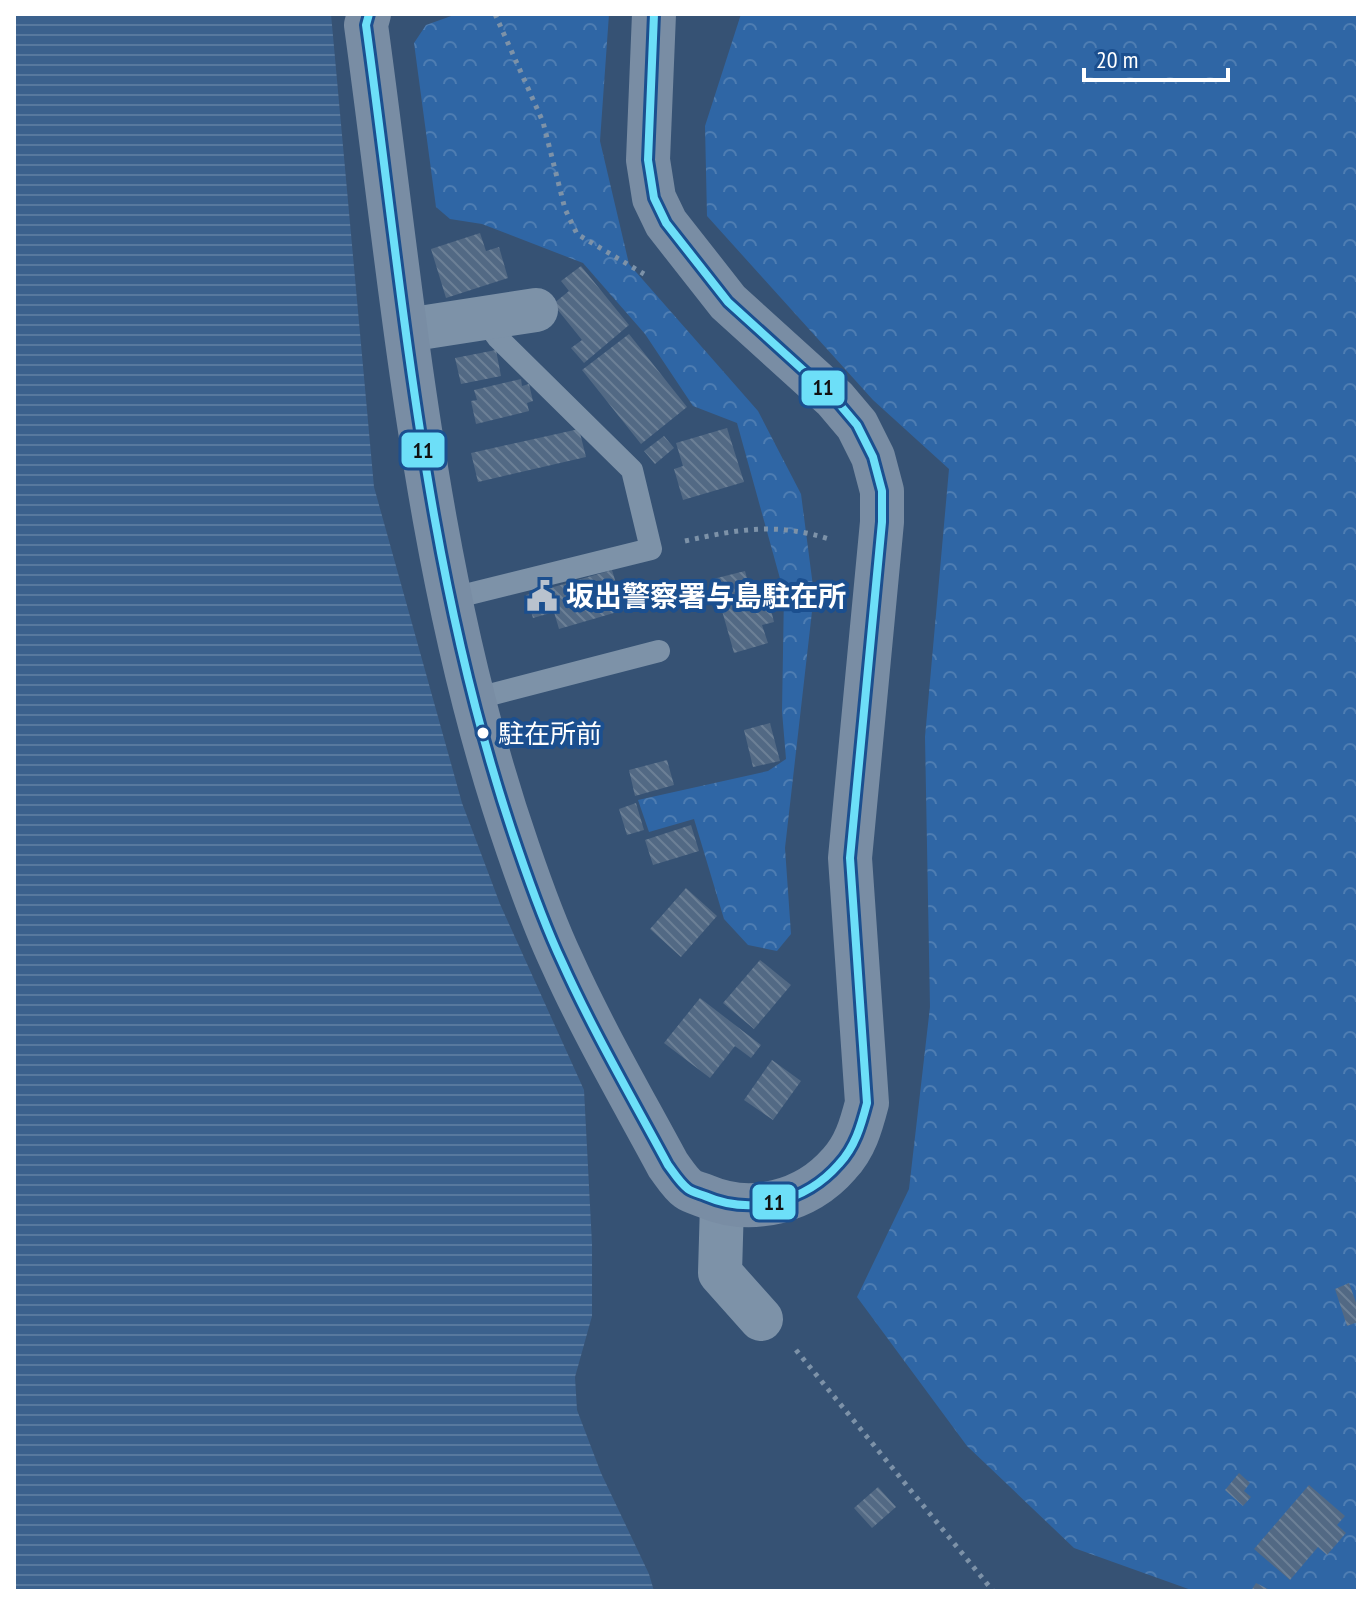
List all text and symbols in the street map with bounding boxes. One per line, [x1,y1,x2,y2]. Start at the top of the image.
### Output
scale bar [1084,32,1228,82]
text: 20 m [1096,44,1138,75]
line badge: 11 [800,369,846,407]
text: 11 [812,373,834,401]
line badge: 11 [400,431,446,469]
text: 11 [412,436,434,464]
place label: 坂出警察署与島駐在所 [566,577,846,614]
public building icon: 坂出警察署与島駐在所 [525,579,559,613]
place label: 駐在所前 [498,717,602,750]
marker: 駐在所前 [475,725,491,741]
line badge: 11 [751,1183,797,1221]
text: 11 [763,1188,785,1216]

